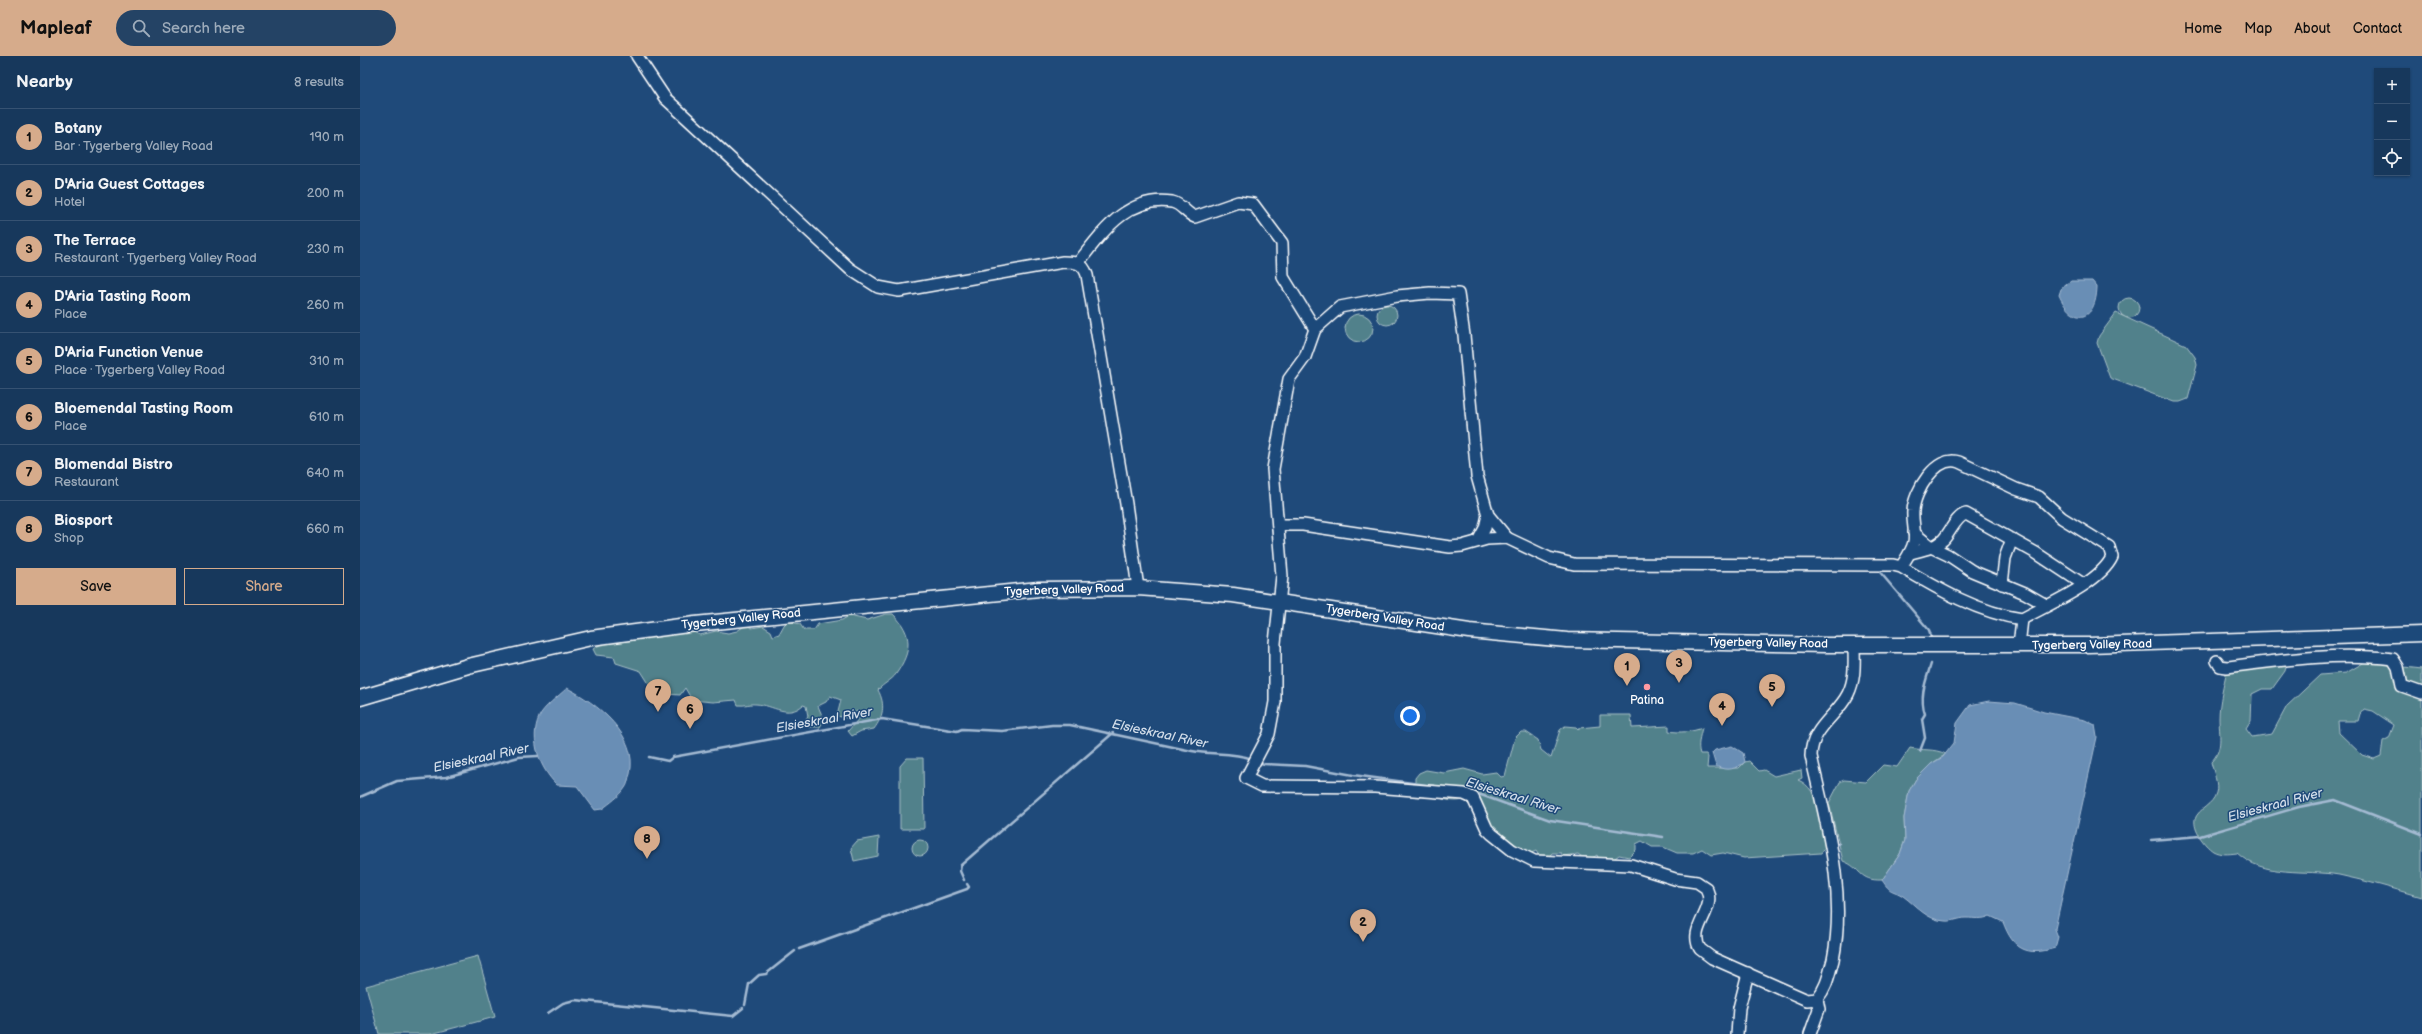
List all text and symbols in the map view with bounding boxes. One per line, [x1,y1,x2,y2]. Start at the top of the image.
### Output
search box [116,10,396,46]
text: Mapleaf [20,17,92,40]
icon: search [130,17,152,39]
text: Search here [162,19,245,38]
text: Home [2184,20,2222,37]
text: Map [2244,20,2272,37]
text: About [2294,20,2331,37]
text: Contact [2353,20,2402,37]
map controls [2374,68,2410,176]
button: + [2374,68,2410,104]
text: Nearby [16,72,73,92]
text: 8 results [294,74,344,90]
button: − [2374,104,2410,140]
text: Botany [54,119,102,138]
text: 1 [26,129,32,145]
text: 190 m [310,129,344,145]
text: Bar · Tygerberg Valley Road [54,138,213,154]
button: locate [2374,140,2410,176]
text: D'Aria Guest Cottages [54,175,205,194]
text: 2 [25,185,33,201]
text: 200 m [307,185,344,201]
text: Hotel [54,194,85,210]
text: The Terrace [54,231,136,250]
text: 3 [25,241,33,257]
text: 230 m [307,241,344,257]
text: Restaurant · Tygerberg Valley Road [54,250,257,266]
text: D'Aria Tasting Room [54,287,191,306]
text: 4 [25,297,33,313]
text: 260 m [306,297,344,313]
text: Place [54,306,87,322]
text: D'Aria Function Venue [54,343,203,362]
text: 5 [25,353,33,369]
text: 310 m [309,353,344,369]
text: Place · Tygerberg Valley Road [54,362,225,378]
text: Bloemendal Tasting Room [54,399,233,418]
text: 6 [25,409,33,425]
text: 610 m [309,409,344,425]
text: Place [54,418,87,434]
text: Blomendal Bistro [54,455,173,474]
text: 7 [25,465,33,481]
text: 640 m [306,465,344,481]
text: Restaurant [54,474,119,490]
text: Biosport [54,511,113,530]
text: 8 [25,521,33,537]
text: 660 m [306,521,344,537]
text: Shop [54,530,84,546]
button: Save [16,568,176,605]
button: Share [184,568,344,605]
street label: Tygerberg Valley Road [1004,580,1124,600]
street label: Tygerberg Valley Road [1325,601,1446,635]
street label: Tygerberg Valley Road [681,605,802,633]
street label: Tygerberg Valley Road [1708,634,1828,652]
street label: Tygerberg Valley Road [2032,636,2152,654]
pin: 3 [1666,650,1692,683]
pin: 1 [1614,653,1640,686]
pin: 5 [1759,674,1785,707]
pin: 7 [645,679,671,712]
marker: Patina [1642,682,1652,692]
place label: Patina [1630,693,1664,708]
pin: 4 [1709,693,1735,726]
pin: 6 [677,696,703,729]
water label: Elsieskraal River [775,703,875,736]
your location [1400,706,1420,726]
water label: Elsieskraal River [1111,716,1210,752]
water label: Elsieskraal River [432,740,531,776]
water label: Elsieskraal River [1464,774,1563,818]
water label: Elsieskraal River [2226,784,2325,825]
pin: 8 [634,826,660,859]
pin: 2 [1350,909,1376,942]

